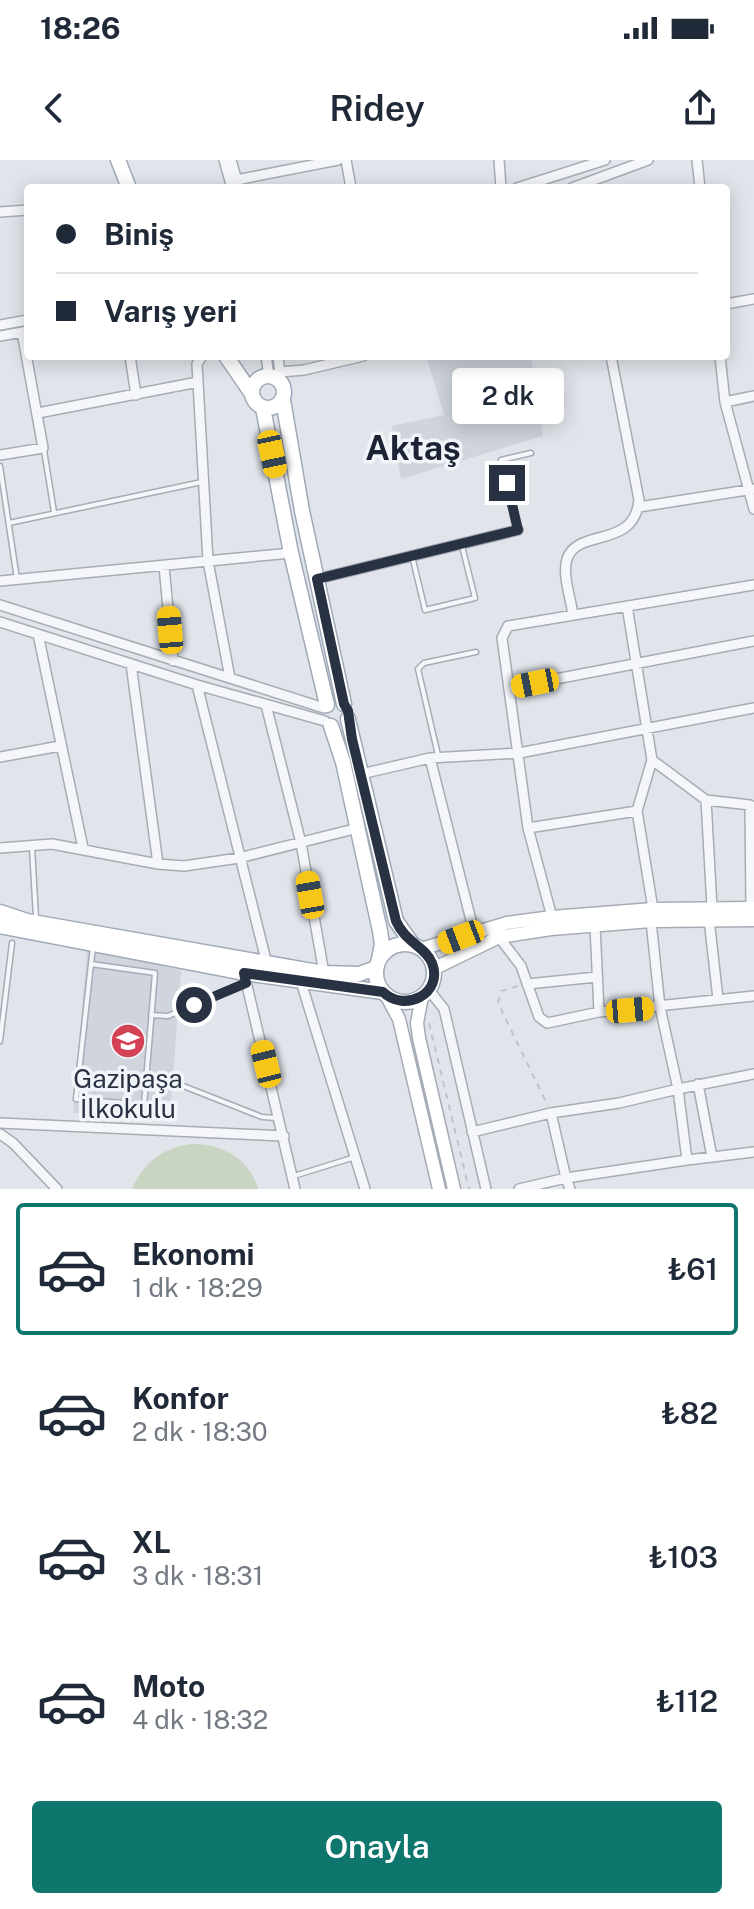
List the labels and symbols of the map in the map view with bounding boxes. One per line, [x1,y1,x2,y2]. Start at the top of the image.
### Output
callout: 2 dk [451,367,563,423]
car [255,428,289,480]
district label: Aktaş [365,428,461,468]
route end [489,465,525,501]
car [156,605,184,655]
car [509,667,561,699]
car [294,869,326,921]
car [434,917,488,957]
route start [176,987,212,1023]
car [605,996,655,1024]
school or university icon: Gazipaşa İlkokulu [109,1022,147,1060]
car [249,1038,283,1090]
place label: Gazipaşa İlkokulu [73,1063,183,1124]

